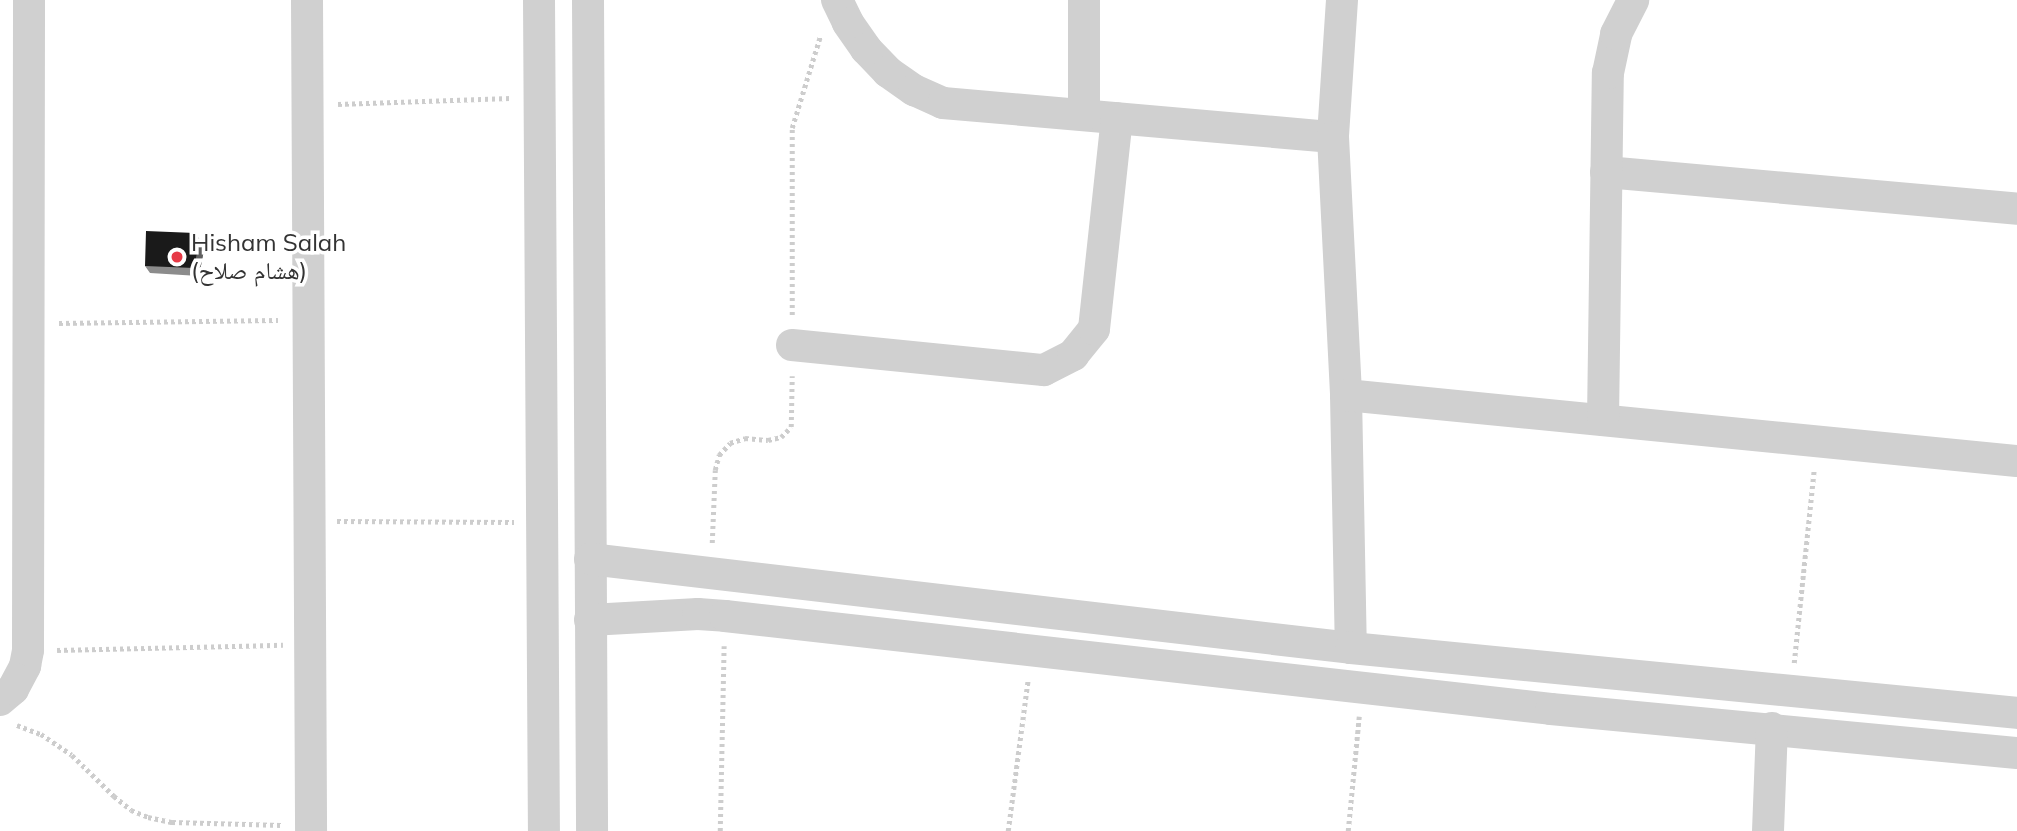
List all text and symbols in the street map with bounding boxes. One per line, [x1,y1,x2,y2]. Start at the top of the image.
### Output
place label: Hisham Salah (هشام صلاح) [191,229,346,285]
marker: Hisham Salah (هشام صلاح) [169,249,185,265]

